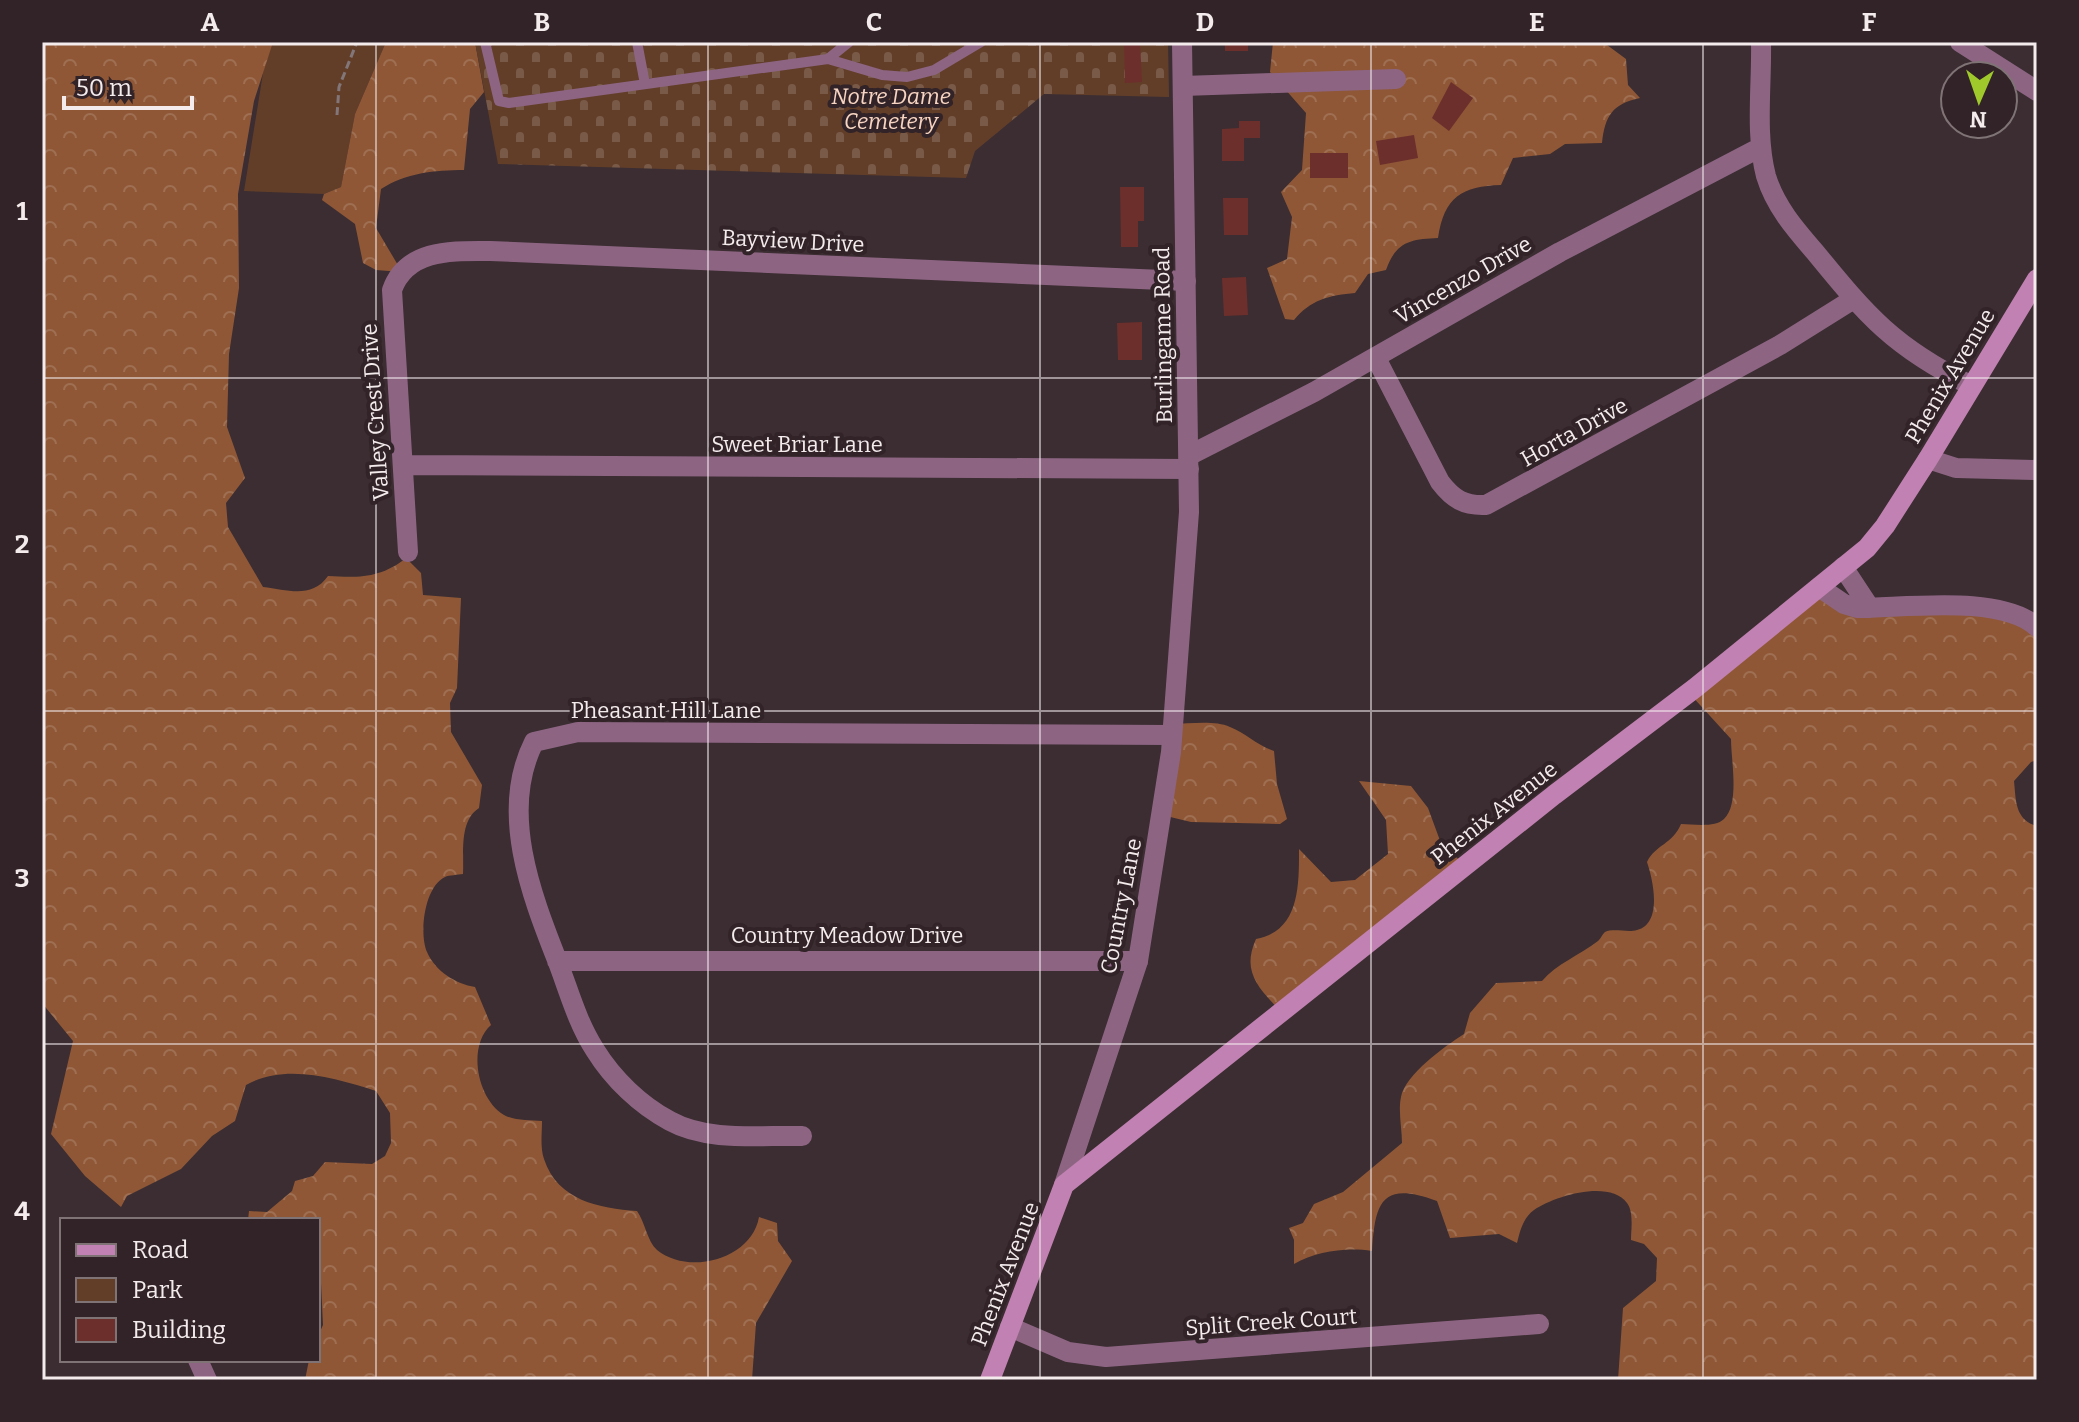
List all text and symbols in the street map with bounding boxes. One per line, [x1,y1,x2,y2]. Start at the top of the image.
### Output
text: A [201,7,220,38]
text: B [534,7,550,38]
text: C [866,7,882,38]
text: D [1196,7,1214,38]
text: E [1529,7,1545,38]
text: F [1862,7,1877,38]
scale bar [64,60,192,110]
north arrow [1939,60,2019,140]
text: 50 m [76,74,132,102]
park label: Notre Dame Cemetery [831,83,951,135]
text: N [1969,106,1987,133]
text: 1 [16,196,28,227]
street label: Bayview Drive [721,224,865,258]
street label: Vincenzo Drive [1390,230,1536,330]
street label: Burlingame Road [1148,246,1178,424]
street label: Phenix Avenue [1899,304,2001,448]
street label: Valley Crest Drive [355,322,395,502]
street label: Horta Drive [1516,392,1632,472]
street label: Sweet Briar Lane [711,431,883,458]
text: 2 [15,529,29,560]
street label: Pheasant Hill Lane [571,697,761,724]
street label: Phenix Avenue [1426,755,1562,871]
street label: Country Lane [1095,836,1147,976]
text: 3 [15,863,29,894]
street label: Country Meadow Drive [731,922,963,949]
text: 4 [14,1196,30,1227]
street label: Phenix Avenue [965,1198,1045,1350]
legend [60,1218,320,1362]
text: Road [132,1236,188,1264]
text: Park [132,1276,183,1304]
street label: Split Creek Court [1184,1303,1358,1341]
text: Building [132,1316,226,1344]

